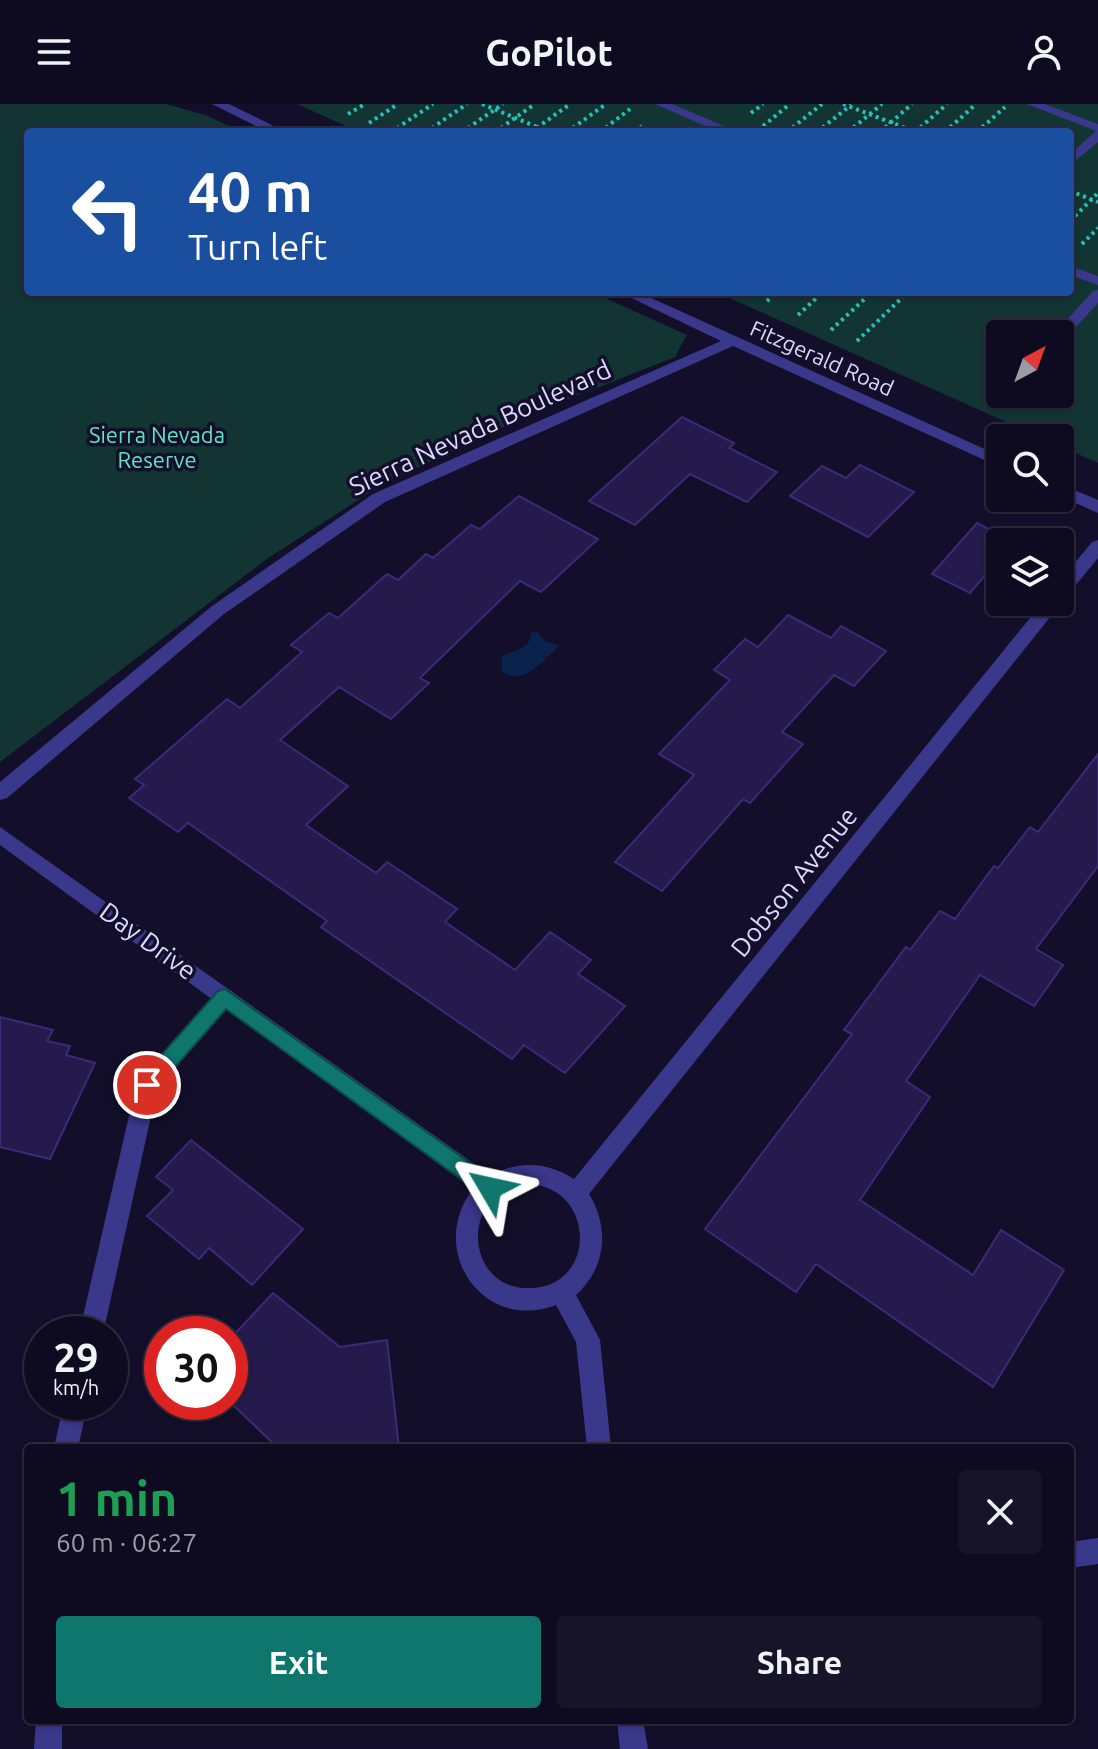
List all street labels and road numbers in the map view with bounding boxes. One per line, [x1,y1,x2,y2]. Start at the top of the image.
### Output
street label: Fitzgerald Road [747,315,898,400]
street label: Sierra Nevada Boulevard [344,354,615,501]
street label: Dobson Avenue [725,801,863,962]
street label: Day Drive [95,896,202,985]

